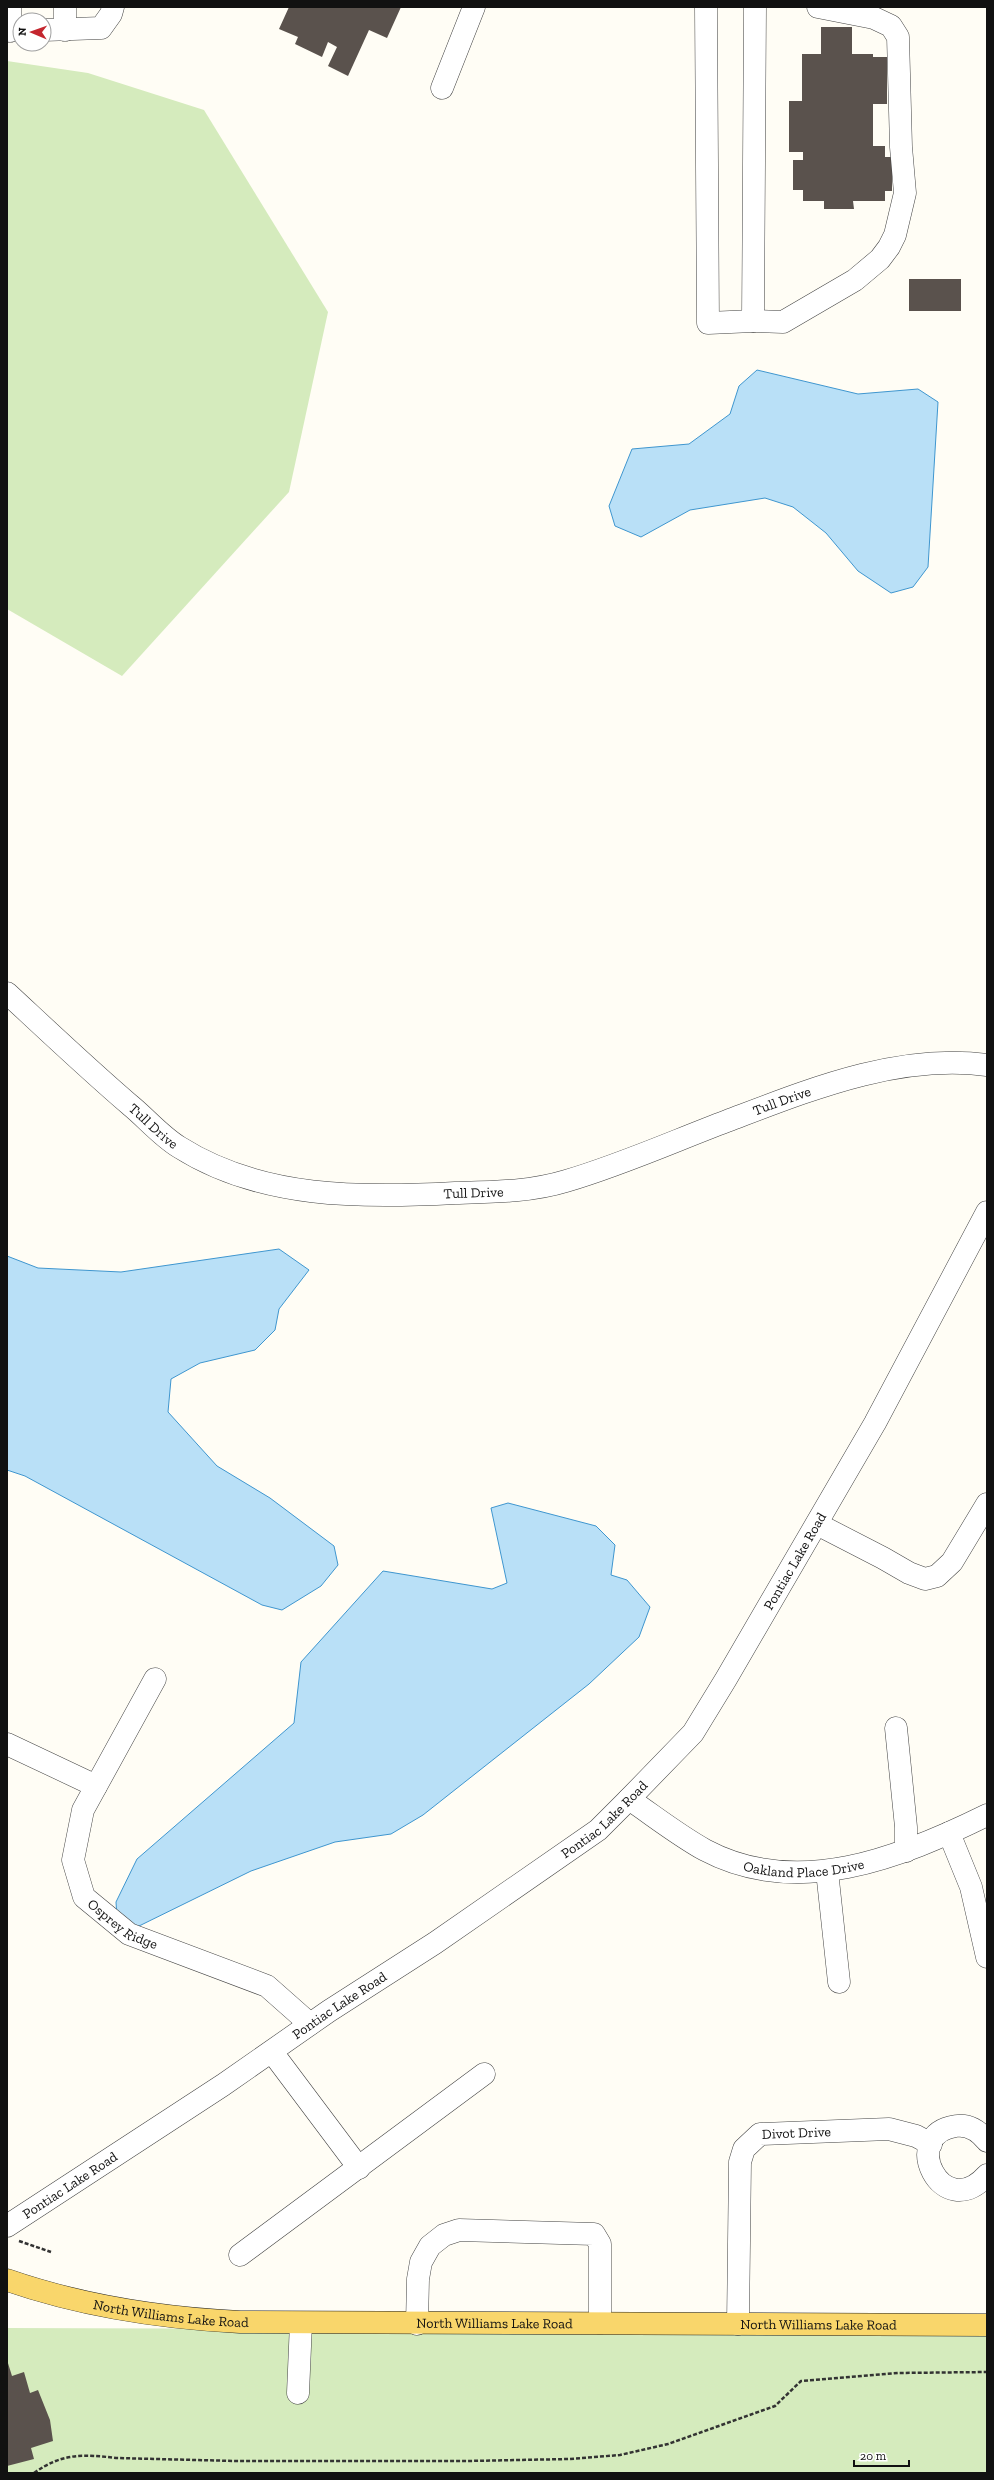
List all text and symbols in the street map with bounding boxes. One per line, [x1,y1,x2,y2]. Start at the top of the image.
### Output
north arrow [12,12,52,52]
text: N [16,27,29,36]
street label: Tull Drive [750,1082,813,1119]
street label: Tull Drive [126,1099,182,1153]
street label: Tull Drive [443,1183,504,1202]
street label: Pontiac Lake Road [760,1509,830,1613]
street label: Pontiac Lake Road [557,1777,651,1862]
street label: Oakland Place Drive [742,1855,866,1881]
street label: Osprey Ridge [84,1895,161,1953]
street label: Pontiac Lake Road [289,1968,390,2043]
street label: Divot Drive [762,2123,832,2142]
street label: Pontiac Lake Road [19,2148,121,2222]
street label: North Williams Lake Road [92,2296,249,2331]
street label: North Williams Lake Road [416,2314,573,2332]
street label: North Williams Lake Road [740,2316,897,2333]
scale bar [854,2442,909,2468]
text: 20 m [860,2449,887,2463]

